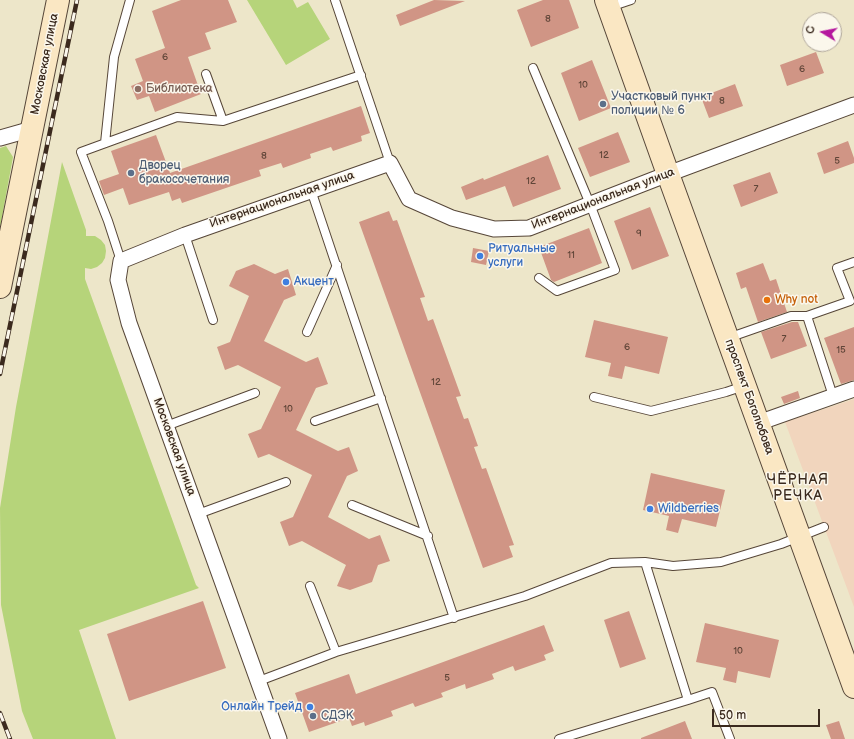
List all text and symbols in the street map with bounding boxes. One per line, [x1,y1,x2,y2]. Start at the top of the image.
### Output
street label: Московская улица [28,12,62,116]
north arrow [802,12,842,52]
house number: 8 [545,13,551,25]
text: С [804,25,818,35]
house number: 6 [162,51,168,63]
house number: 6 [799,63,805,75]
house number: 10 [578,79,588,91]
place label: Библиотека [146,82,213,96]
marker: Библиотека [133,84,143,94]
place label: Участковый пункт полиции № 6 [611,90,712,118]
house number: 8 [719,95,725,107]
marker: Участковый пункт полиции № 6 [598,99,608,109]
house number: 12 [599,149,609,161]
house number: 8 [261,150,267,162]
house number: 5 [834,155,840,167]
place label: Дворец бракосочетания [139,159,230,187]
street label: Интернациональная улица [529,165,677,233]
marker: Дворец бракосочетания [126,168,136,178]
street label: Интернациональная улица [208,168,356,232]
house number: 12 [526,175,536,187]
house number: 7 [754,183,758,195]
house number: 9 [636,227,642,239]
place label: Ритуальные услуги [488,242,555,270]
house number: 11 [567,249,575,261]
marker: Ритуальные услуги [475,251,485,261]
place label: Акцент [294,275,334,289]
marker: Акцент [281,277,291,287]
place label: Why not [775,293,818,307]
marker: Why not [762,295,772,305]
house number: 7 [782,333,786,345]
street label: проспект Боголюбова [721,337,777,457]
house number: 6 [624,341,630,353]
house number: 15 [836,344,846,356]
house number: 12 [431,376,441,388]
street label: Московская улица [150,396,198,498]
house number: 10 [283,403,293,415]
district label: ЧЁРНАЯ РЕЧКА [767,472,829,504]
place label: Wildberries [658,502,719,516]
marker: Wildberries [645,504,655,514]
house number: 10 [733,645,743,657]
house number: 5 [444,672,450,684]
place label: Онлайн Трейд [221,700,302,714]
scale bar [714,701,822,727]
marker: Онлайн Трейд [305,702,315,712]
text: 50 m [719,708,746,723]
place label: СДЭК [321,709,353,723]
marker: СДЭК [308,711,318,721]

